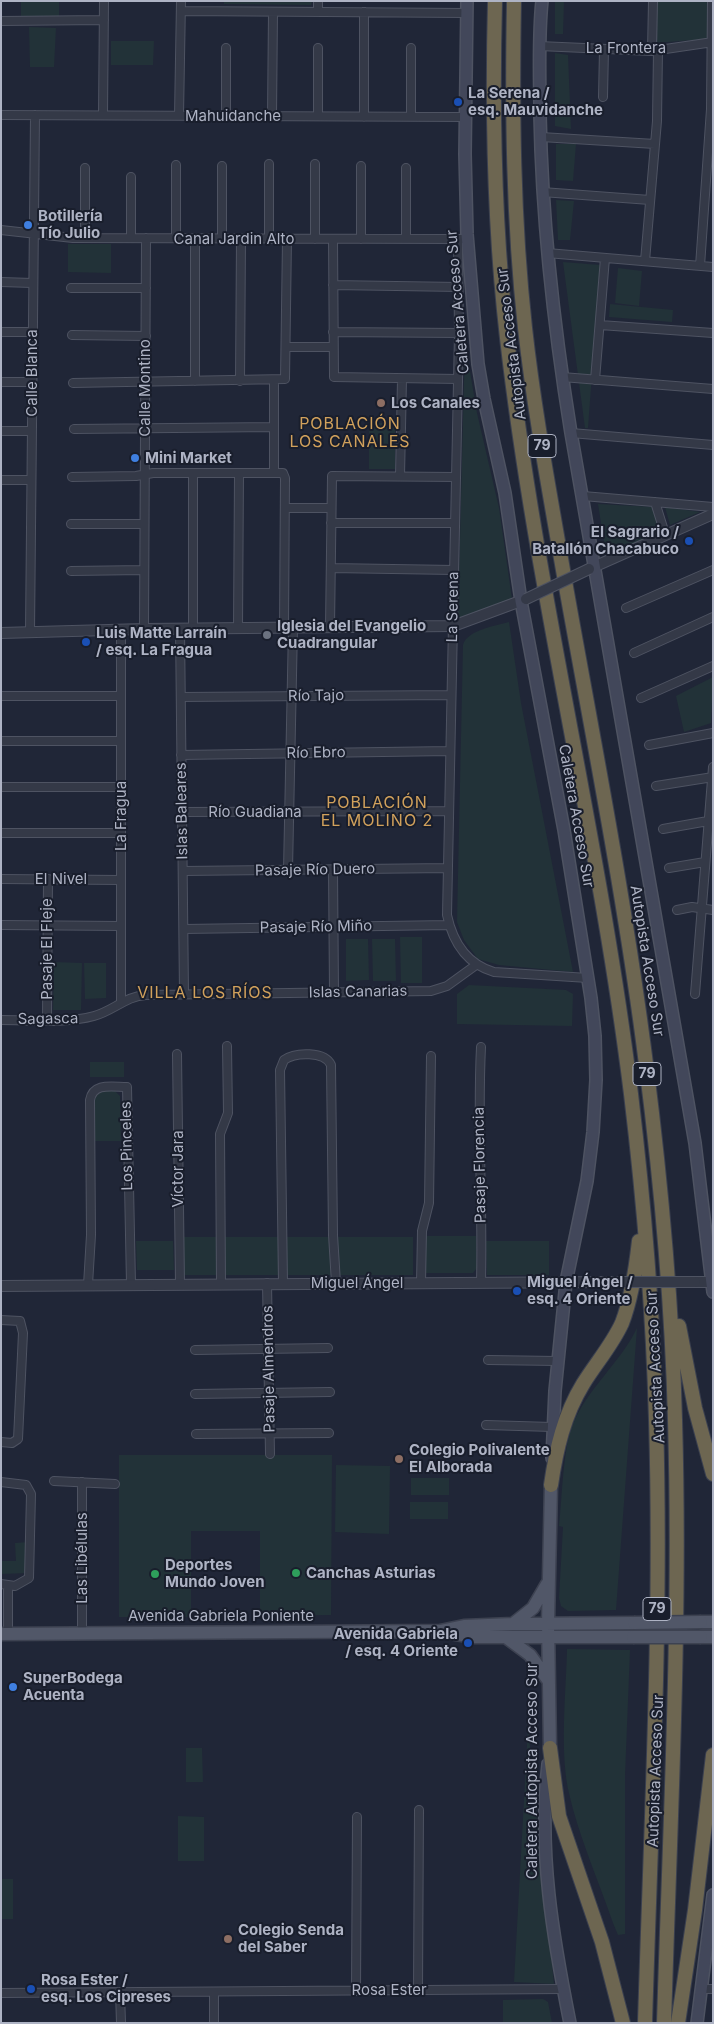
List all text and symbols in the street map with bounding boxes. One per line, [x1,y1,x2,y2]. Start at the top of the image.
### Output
street label: La Frontera [586,39,666,57]
place label: La Serena / esq. Mauvidanche [468,84,603,119]
marker: La Serena / esq. Mauvidanche [452,96,464,108]
street label: Mahuidanche [185,107,281,125]
place label: Botillería Tío Julio [38,207,103,242]
marker: Botillería Tío Julio [22,219,34,231]
street label: Caletera Acceso Sur [443,229,473,375]
street label: Canal Jardin Alto [174,230,294,248]
street label: Autopista Acceso Sur [494,267,530,421]
street label: Calle Blanca [23,329,41,417]
street label: Calle Montino [136,339,154,437]
place label: Los Canales [391,394,480,412]
marker: Los Canales [375,397,387,409]
district label: POBLACIÓN LOS CANALES [288,414,412,452]
road number: 79 [528,434,556,458]
place label: Mini Market [145,449,232,467]
marker: Mini Market [129,452,141,464]
place label: El Sagrario / Batallón Chacabuco [532,523,679,558]
marker: El Sagrario / Batallón Chacabuco [683,535,695,547]
street label: La Serena [443,571,463,643]
place label: Iglesia del Evangelio Cuadrangular [277,617,426,652]
place label: Luis Matte Larraín / esq. La Fragua [96,624,227,659]
marker: Iglesia del Evangelio Cuadrangular [261,629,273,641]
marker: Luis Matte Larraín / esq. La Fragua [80,636,92,648]
street label: Río Tajo [288,687,344,705]
street label: Río Ebro [286,743,346,763]
street label: Caletera Acceso Sur [555,743,597,889]
street label: Islas Baleares [172,762,192,860]
street label: La Fragua [112,781,130,851]
district label: POBLACIÓN EL MOLINO 2 [319,793,435,831]
street label: Río Guadiana [208,803,302,821]
street label: Pasaje Río Duero [255,860,375,880]
street label: El Nivel [35,870,87,888]
street label: Autopista Acceso Sur [626,884,668,1038]
street label: Pasaje El Fleje [38,898,56,1000]
street label: Pasaje Río Miño [260,917,372,937]
street label: Islas Canarias [309,982,407,1002]
district label: VILLA LOS RÍOS [135,983,275,1003]
street label: Sagasca [17,1009,79,1029]
road number: 79 [633,1062,661,1086]
street label: Los Pinceles [117,1101,137,1191]
street label: Pasaje Florencia [470,1107,490,1223]
street label: Víctor Jara [169,1130,187,1208]
place label: Miguel Ángel / esq. 4 Oriente [527,1273,633,1308]
street label: Miguel Ángel [311,1274,403,1292]
marker: Miguel Ángel / esq. 4 Oriente [511,1285,523,1297]
street label: Autopista Acceso Sur [643,1290,669,1444]
street label: Pasaje Almendros [259,1305,279,1433]
place label: Colegio Polivalente El Alborada [409,1441,550,1476]
marker: Colegio Polivalente El Alborada [393,1453,405,1465]
street label: Las Libélulas [73,1512,91,1604]
place label: Deportes Mundo Joven [165,1556,265,1591]
place label: Canchas Asturias [306,1564,436,1582]
marker: Canchas Asturias [290,1567,302,1579]
marker: Deportes Mundo Joven [149,1568,161,1580]
road number: 79 [643,1598,671,1620]
street label: Avenida Gabriela Poniente [128,1607,314,1625]
place label: Avenida Gabriela / esq. 4 Oriente [334,1625,458,1660]
marker: Avenida Gabriela / esq. 4 Oriente [462,1637,474,1649]
street label: Caletera Autopista Acceso Sur [523,1663,541,1879]
place label: SuperBodega Acuenta [23,1669,123,1704]
marker: SuperBodega Acuenta [7,1681,19,1693]
street label: Autopista Acceso Sur [644,1694,668,1848]
place label: Colegio Senda del Saber [238,1921,344,1956]
marker: Colegio Senda del Saber [222,1933,234,1945]
place label: Rosa Ester / esq. Los Cipreses [41,1971,171,2006]
street label: Rosa Ester [351,1981,427,1999]
marker: Rosa Ester / esq. Los Cipreses [25,1983,37,1995]

